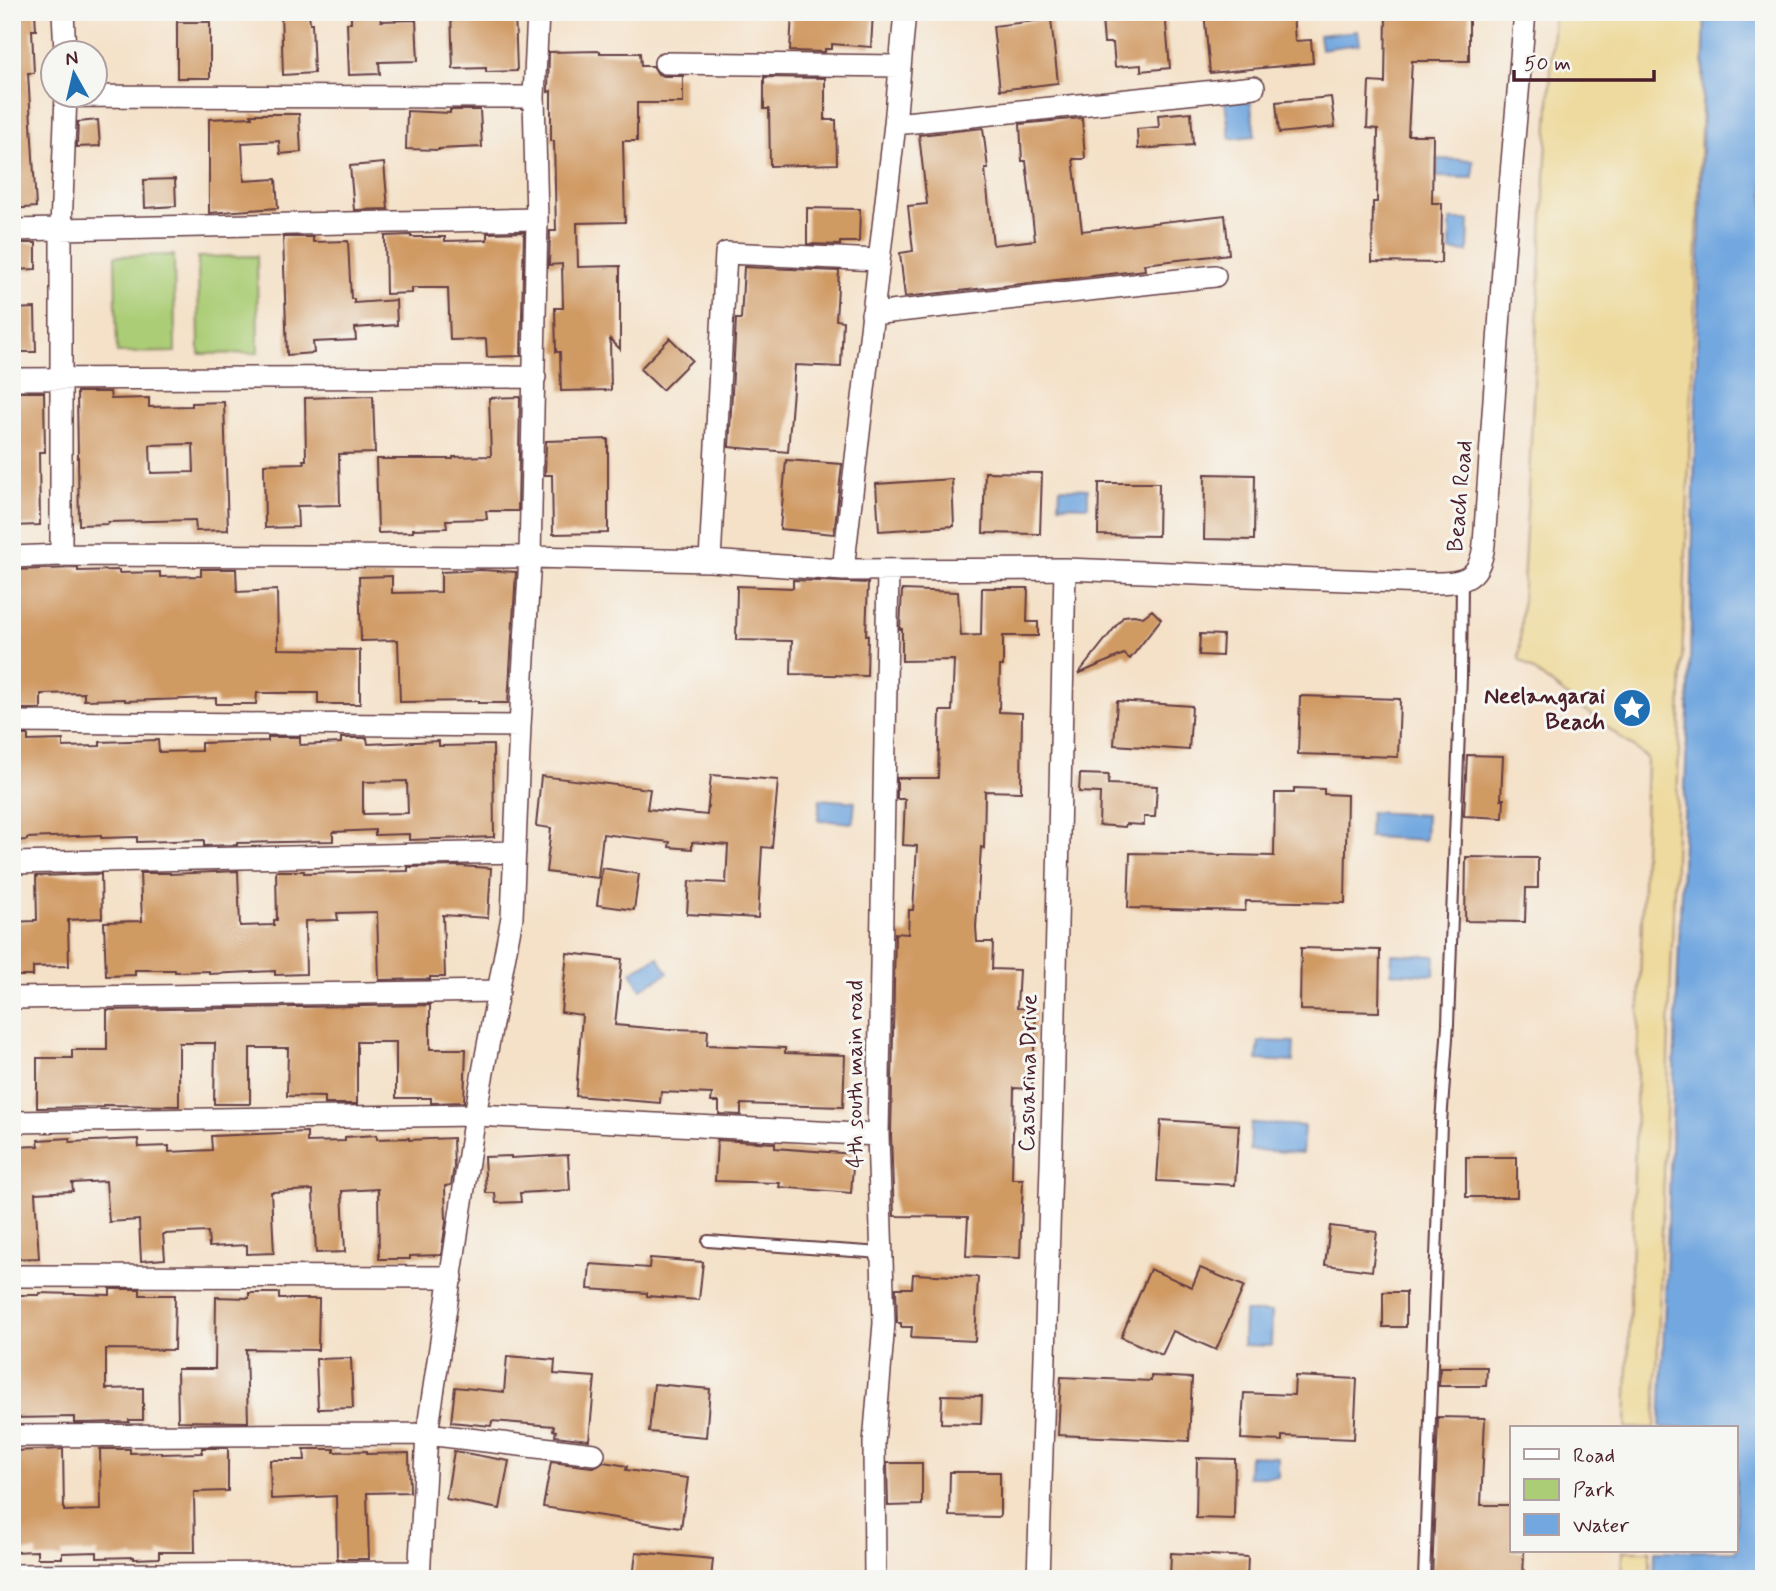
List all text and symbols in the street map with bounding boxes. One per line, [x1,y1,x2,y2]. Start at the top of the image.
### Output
north arrow [38,38,108,108]
scale bar [1514,38,1654,82]
text: N [64,45,80,72]
text: 50 m [1524,50,1571,78]
street label: Beach Road [1441,439,1481,553]
place label: Neelangarai Beach [1484,682,1605,738]
place icon: Neelangarai Beach [1611,687,1653,729]
street label: 4th south main road [841,980,871,1168]
street label: Casuarina Drive [1013,994,1045,1152]
legend [1510,1426,1738,1552]
text: Road [1573,1442,1615,1470]
text: Park [1573,1476,1615,1504]
text: Water [1573,1512,1629,1540]

